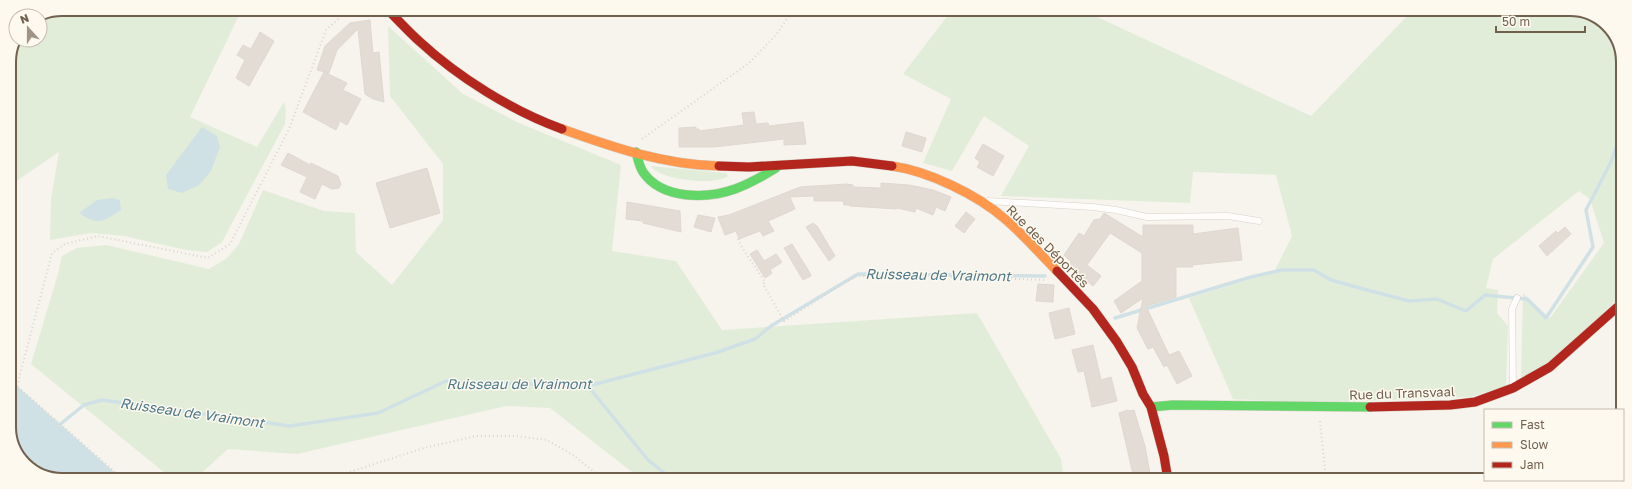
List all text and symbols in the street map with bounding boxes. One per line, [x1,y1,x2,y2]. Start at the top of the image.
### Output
north arrow [8,8,48,48]
scale bar [1496,8,1585,34]
text: N [18,11,30,26]
text: 50 m [1502,14,1530,29]
street label: Rue des Déportés [1003,201,1093,291]
water label: Ruisseau de Vraimont [865,265,1012,284]
water label: Ruisseau de Vraimont [446,375,593,392]
street label: Rue du Transvaal [1349,383,1455,403]
water label: Ruisseau de Vraimont [119,394,267,431]
legend [1484,409,1624,481]
text: Fast [1520,417,1545,432]
text: Slow [1520,437,1548,452]
text: Jam [1520,457,1544,472]

